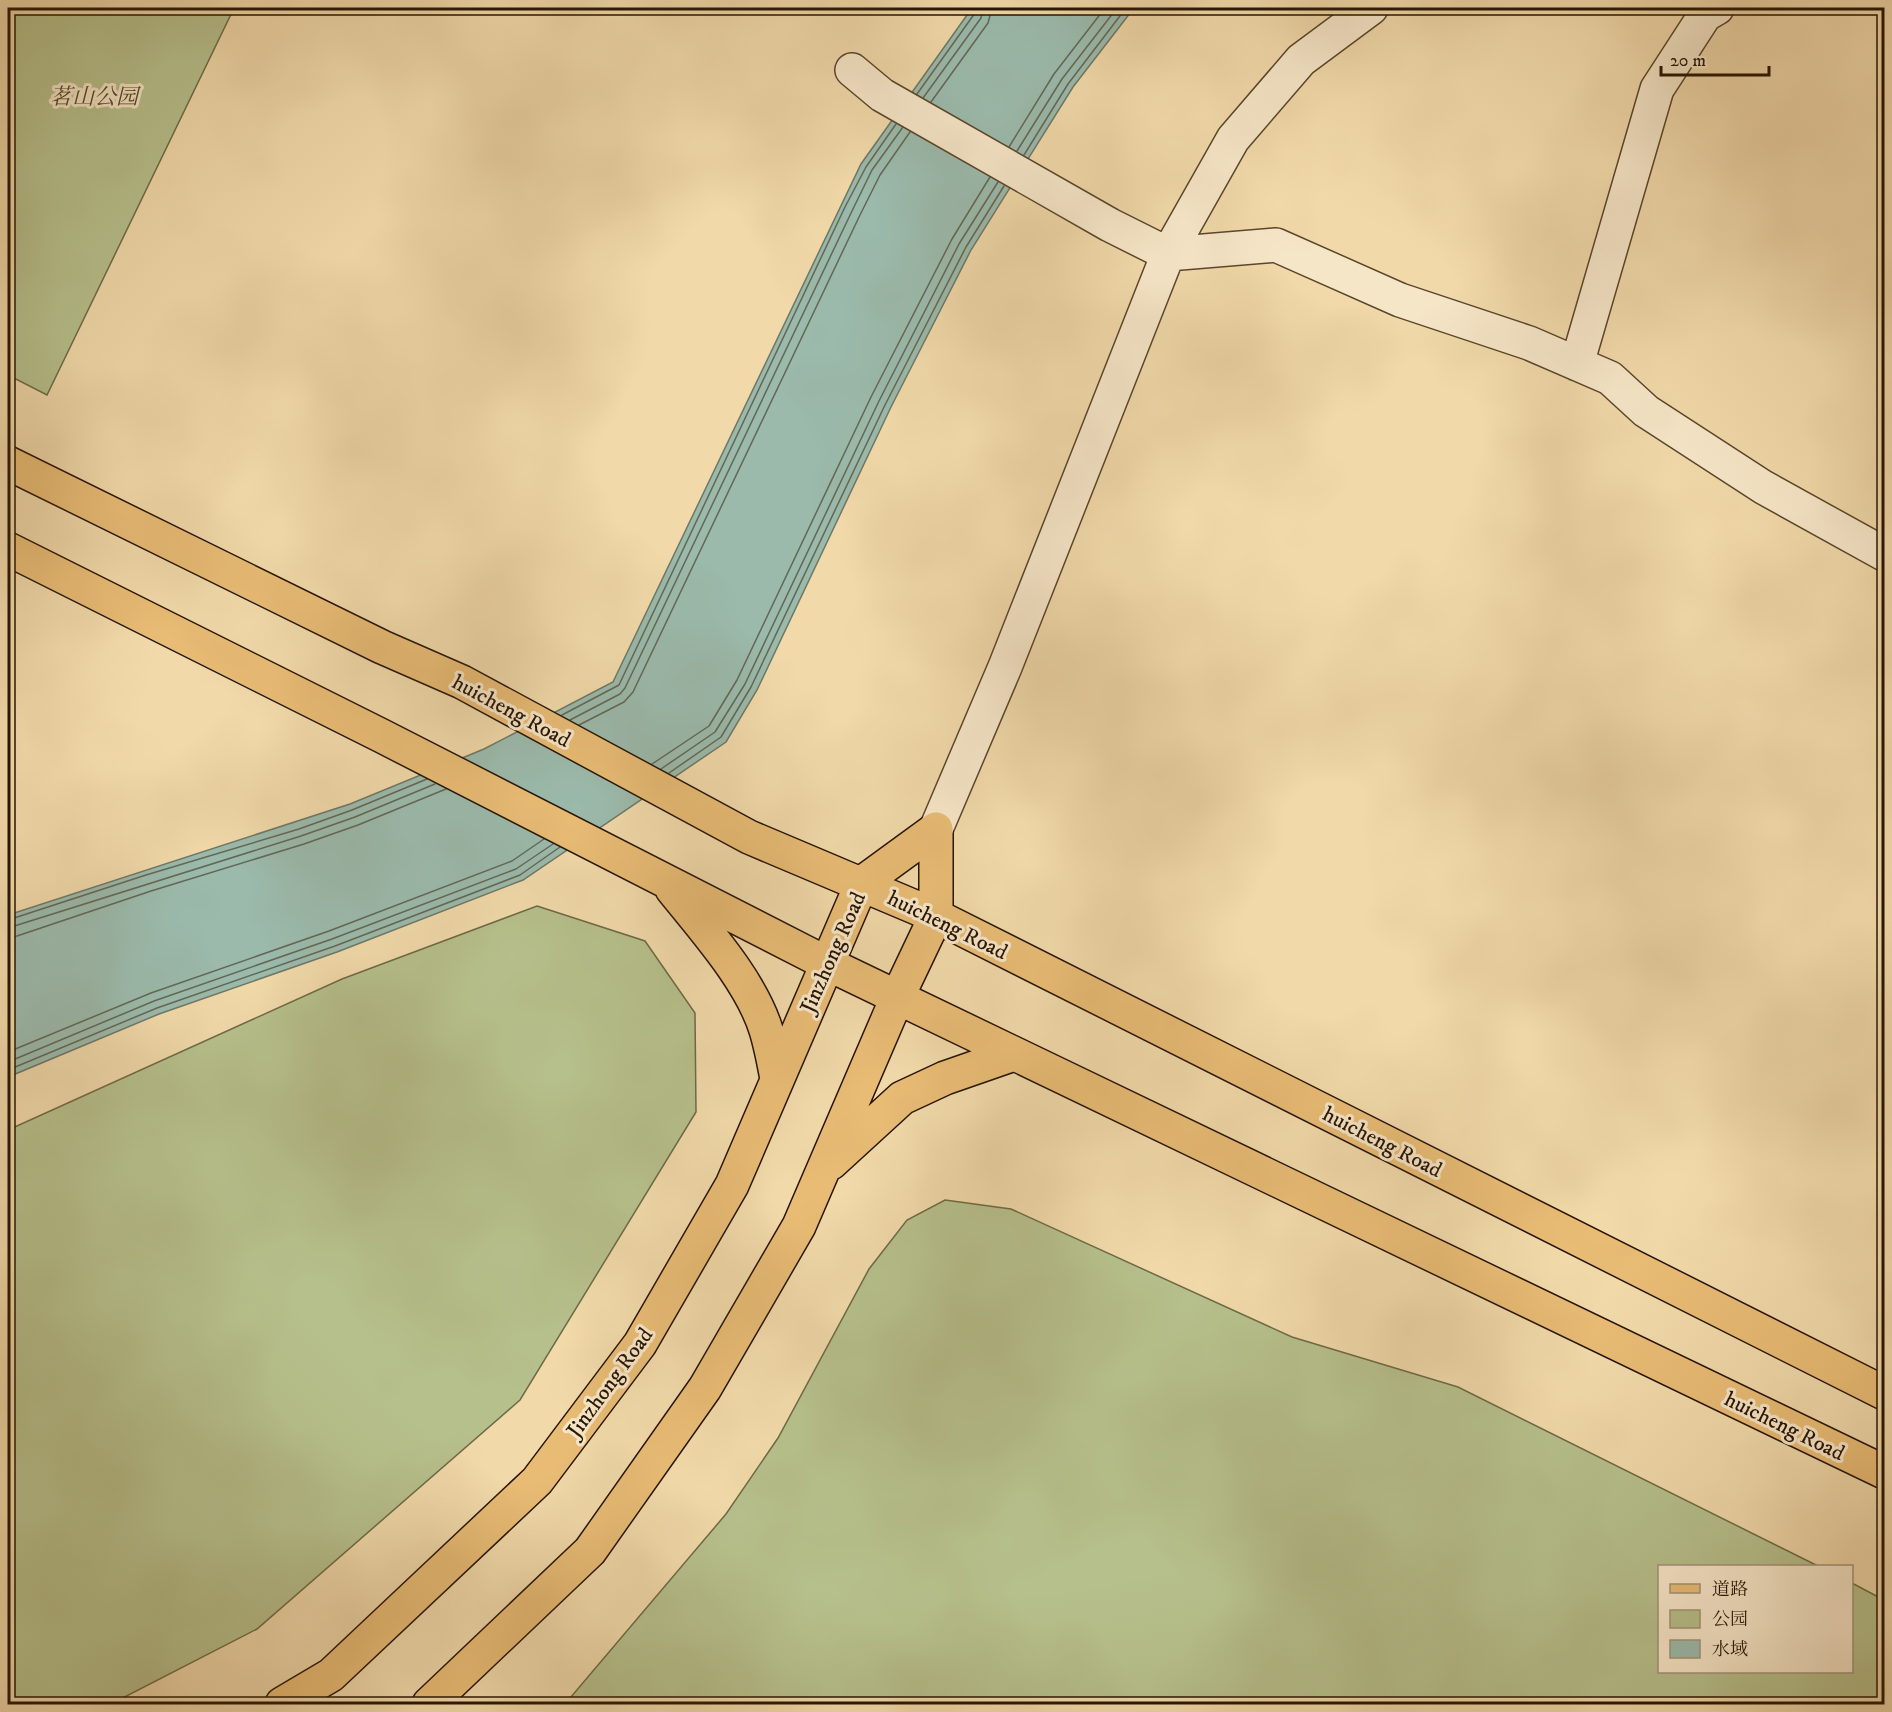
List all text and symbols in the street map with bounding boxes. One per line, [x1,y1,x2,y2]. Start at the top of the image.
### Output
scale bar [1661,39,1769,77]
text: 20 m [1670,50,1706,72]
park label: 茗山公园 [50,84,141,111]
street label: huicheng Road [447,669,575,754]
street label: huicheng Road [883,885,1012,966]
street label: Jinzhong Road [794,888,872,1019]
street label: huicheng Road [1318,1101,1446,1184]
street label: Jinzhong Road [560,1322,659,1445]
street label: huicheng Road [1720,1386,1849,1467]
legend [1658,1565,1853,1673]
text: 道路 [1712,1579,1748,1601]
text: 公园 [1712,1609,1748,1631]
text: 水域 [1712,1639,1748,1661]

